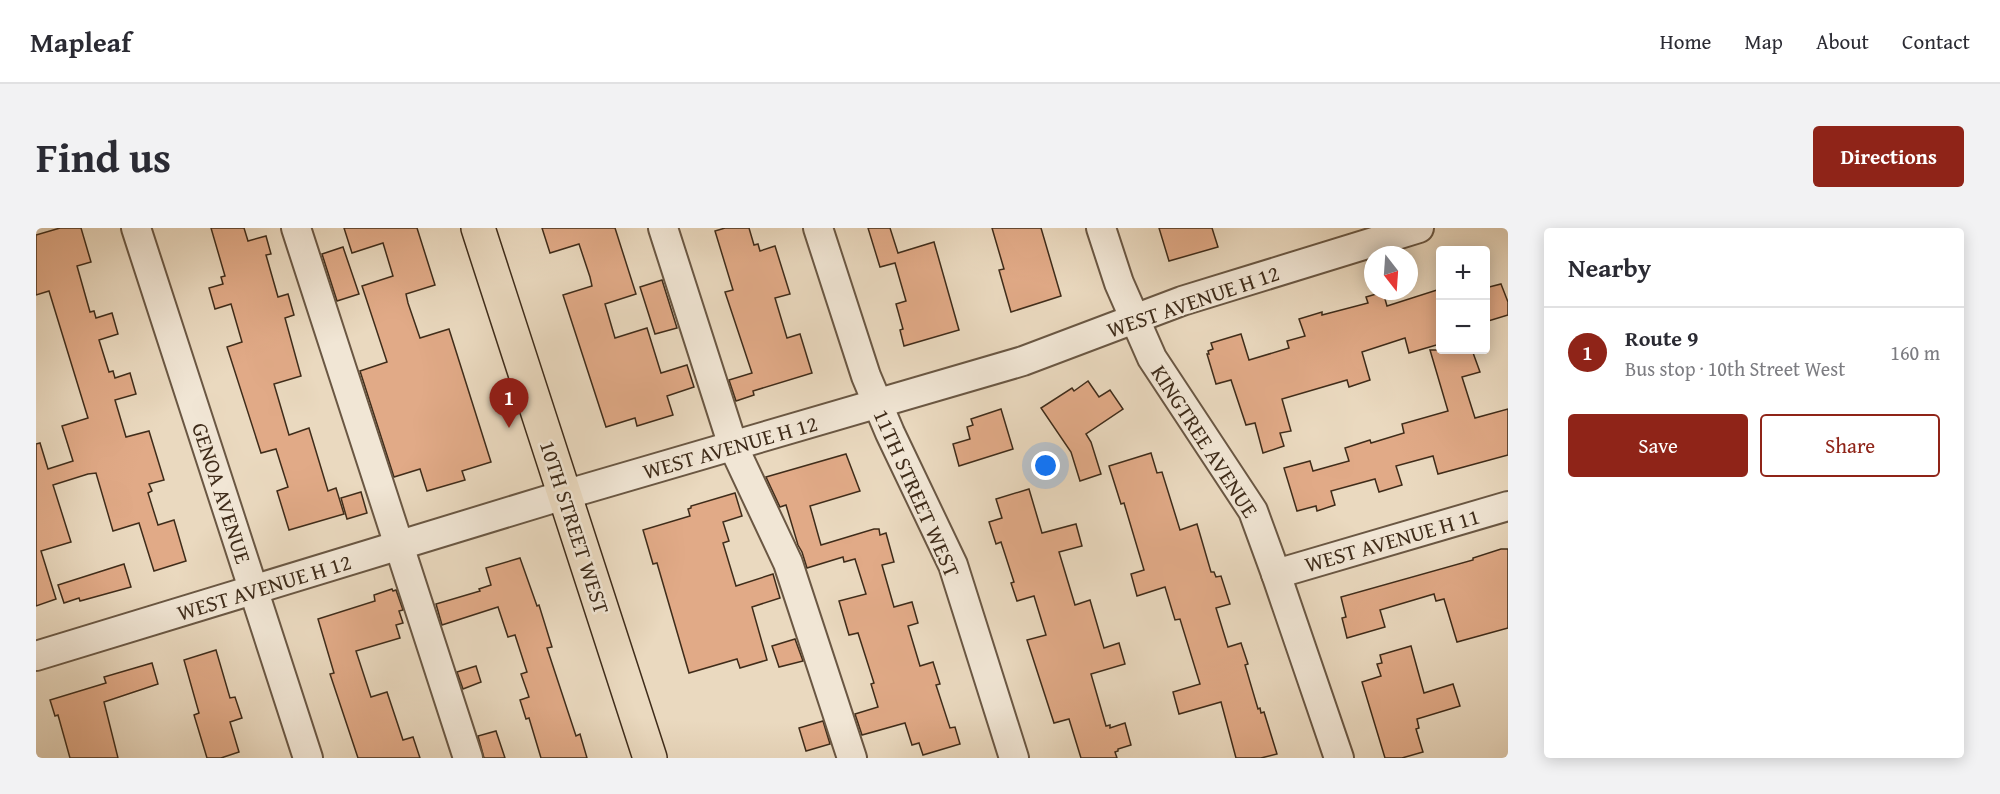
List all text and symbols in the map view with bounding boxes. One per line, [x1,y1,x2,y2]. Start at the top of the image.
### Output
text: Mapleaf [30,21,131,62]
text: Home [1660,26,1711,57]
text: Map [1744,26,1783,57]
text: About [1816,26,1869,57]
text: Contact [1902,26,1970,57]
text: Find us [36,126,171,187]
button: Directions [1813,126,1964,187]
north arrow [1364,246,1418,300]
map controls [1436,246,1490,354]
button: + [1436,246,1490,300]
text: Nearby [1568,248,1651,287]
street label: WEST AVENUE H 12 [1103,257,1283,345]
button: − [1436,300,1490,354]
text: Route 9 [1625,322,1698,354]
text: 1 [1582,338,1593,367]
text: 160 m [1890,338,1940,367]
text: Bus stop · 10th Street West [1625,354,1845,383]
street label: KINGTREE AVENUE [1144,358,1266,524]
pin: 1 [490,378,528,428]
street label: 11TH STREET WEST [866,404,968,582]
street label: WEST AVENUE H 12 [639,407,821,487]
button: Save [1568,414,1748,477]
button: Share [1760,414,1940,477]
street label: GENOA AVENUE [184,418,260,568]
street label: 10TH STREET WEST [532,436,618,618]
your location [1031,451,1060,480]
street label: WEST AVENUE H 11 [1301,500,1483,580]
street label: WEST AVENUE H 12 [173,545,355,629]

